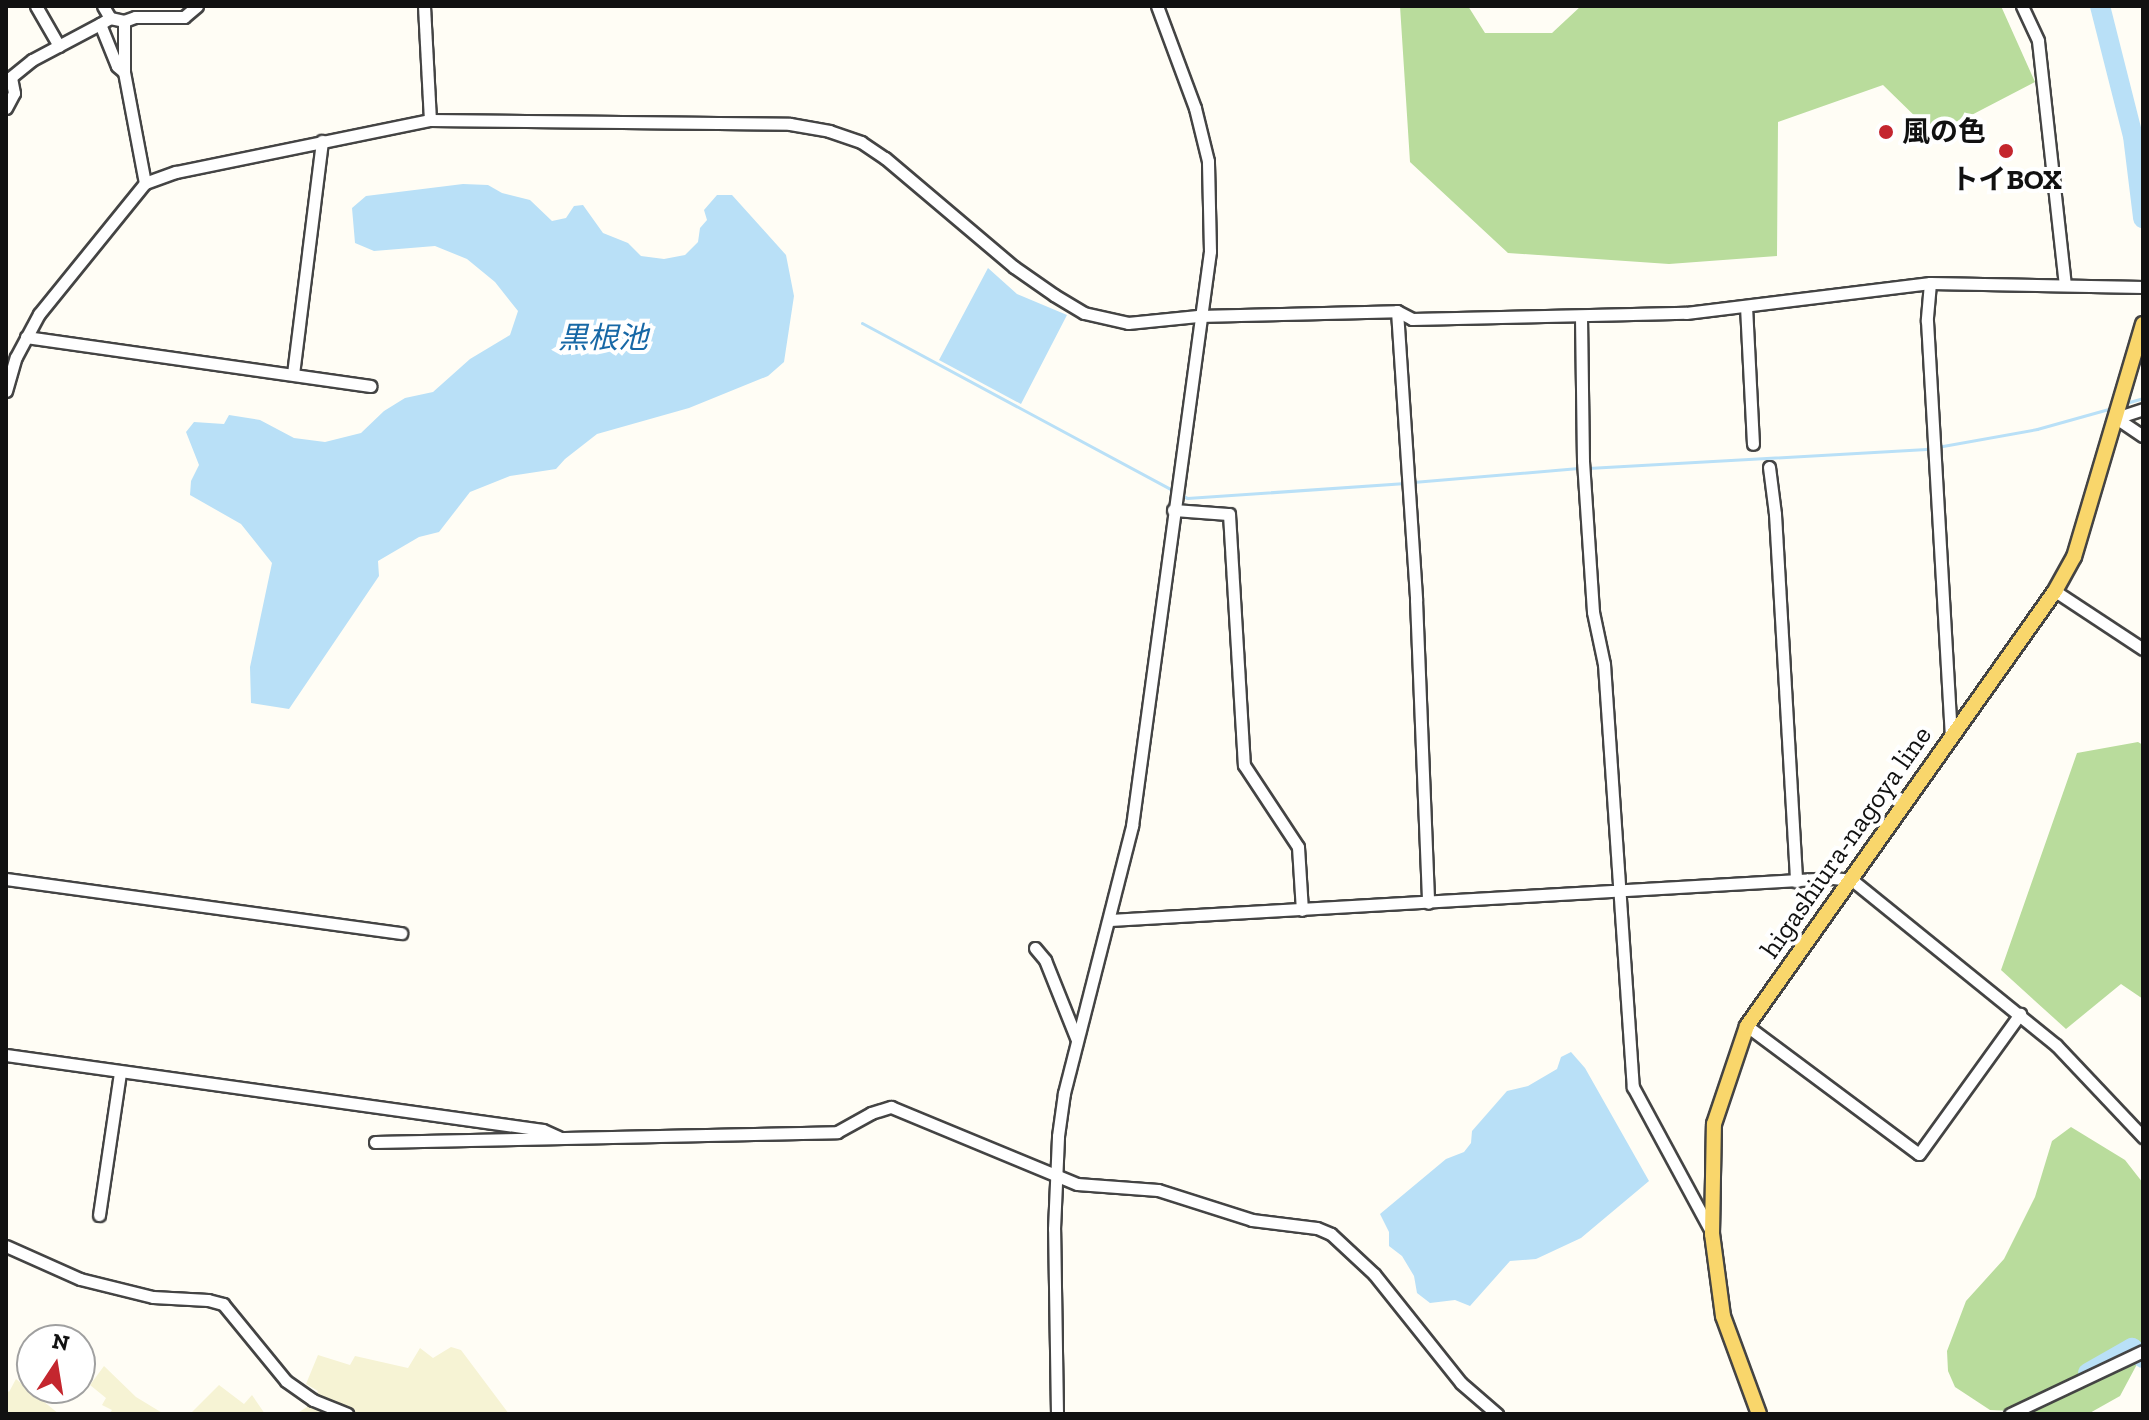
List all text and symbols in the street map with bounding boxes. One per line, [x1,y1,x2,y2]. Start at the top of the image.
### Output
place label: 風の色 [1902,115,1986,149]
marker: 風の色 [1877,123,1895,141]
marker: トイBOX [1997,142,2015,160]
place label: トイBOX [1950,163,2062,197]
water label: 黒根池 [558,320,648,356]
street label: higashiura-nagoya line [1753,720,1939,964]
north arrow [16,1324,96,1404]
text: N [50,1327,72,1357]

